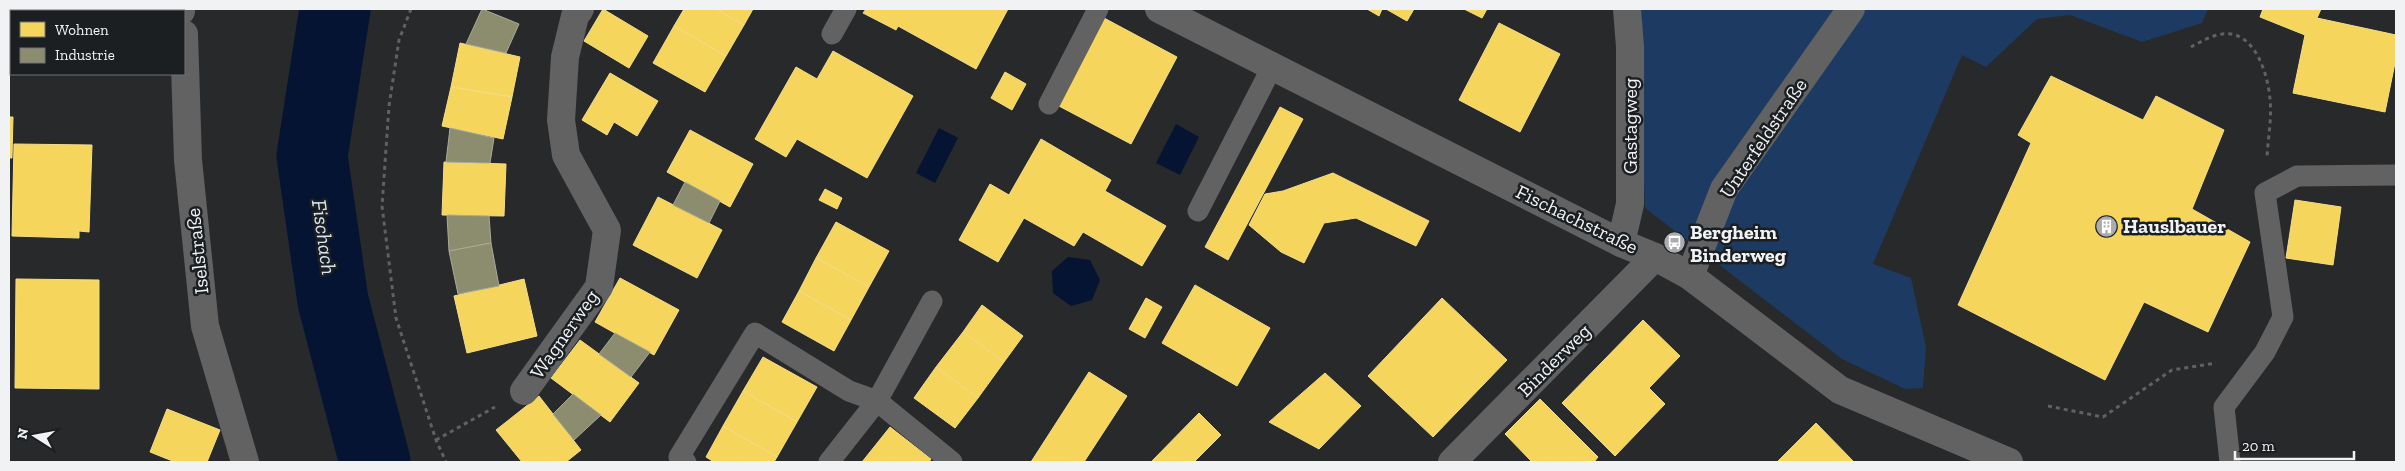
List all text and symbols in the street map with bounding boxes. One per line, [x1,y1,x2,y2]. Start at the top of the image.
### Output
legend [10,10,185,75]
text: Wohnen [55,21,109,39]
text: Industrie [55,46,115,64]
street label: Unterfeldstraße [1714,74,1812,202]
street label: Gastagweg [1618,78,1642,174]
street label: Fischachstraße [1512,179,1642,259]
water label: Fischach [307,198,342,276]
street label: Iselstraße [181,207,213,295]
building icon: Hauslbauer [2095,214,2119,238]
place label: Hauslbauer [2123,214,2226,238]
place label: Bergheim Binderweg [1690,220,1787,267]
bus stop icon: Bergheim Binderweg [1662,231,1686,255]
street label: Wagnerweg [525,285,603,383]
street label: Binderweg [1512,318,1596,402]
north arrow [10,411,60,461]
text: N [13,426,32,440]
scale bar [2235,428,2354,460]
text: 20 m [2242,437,2275,455]

